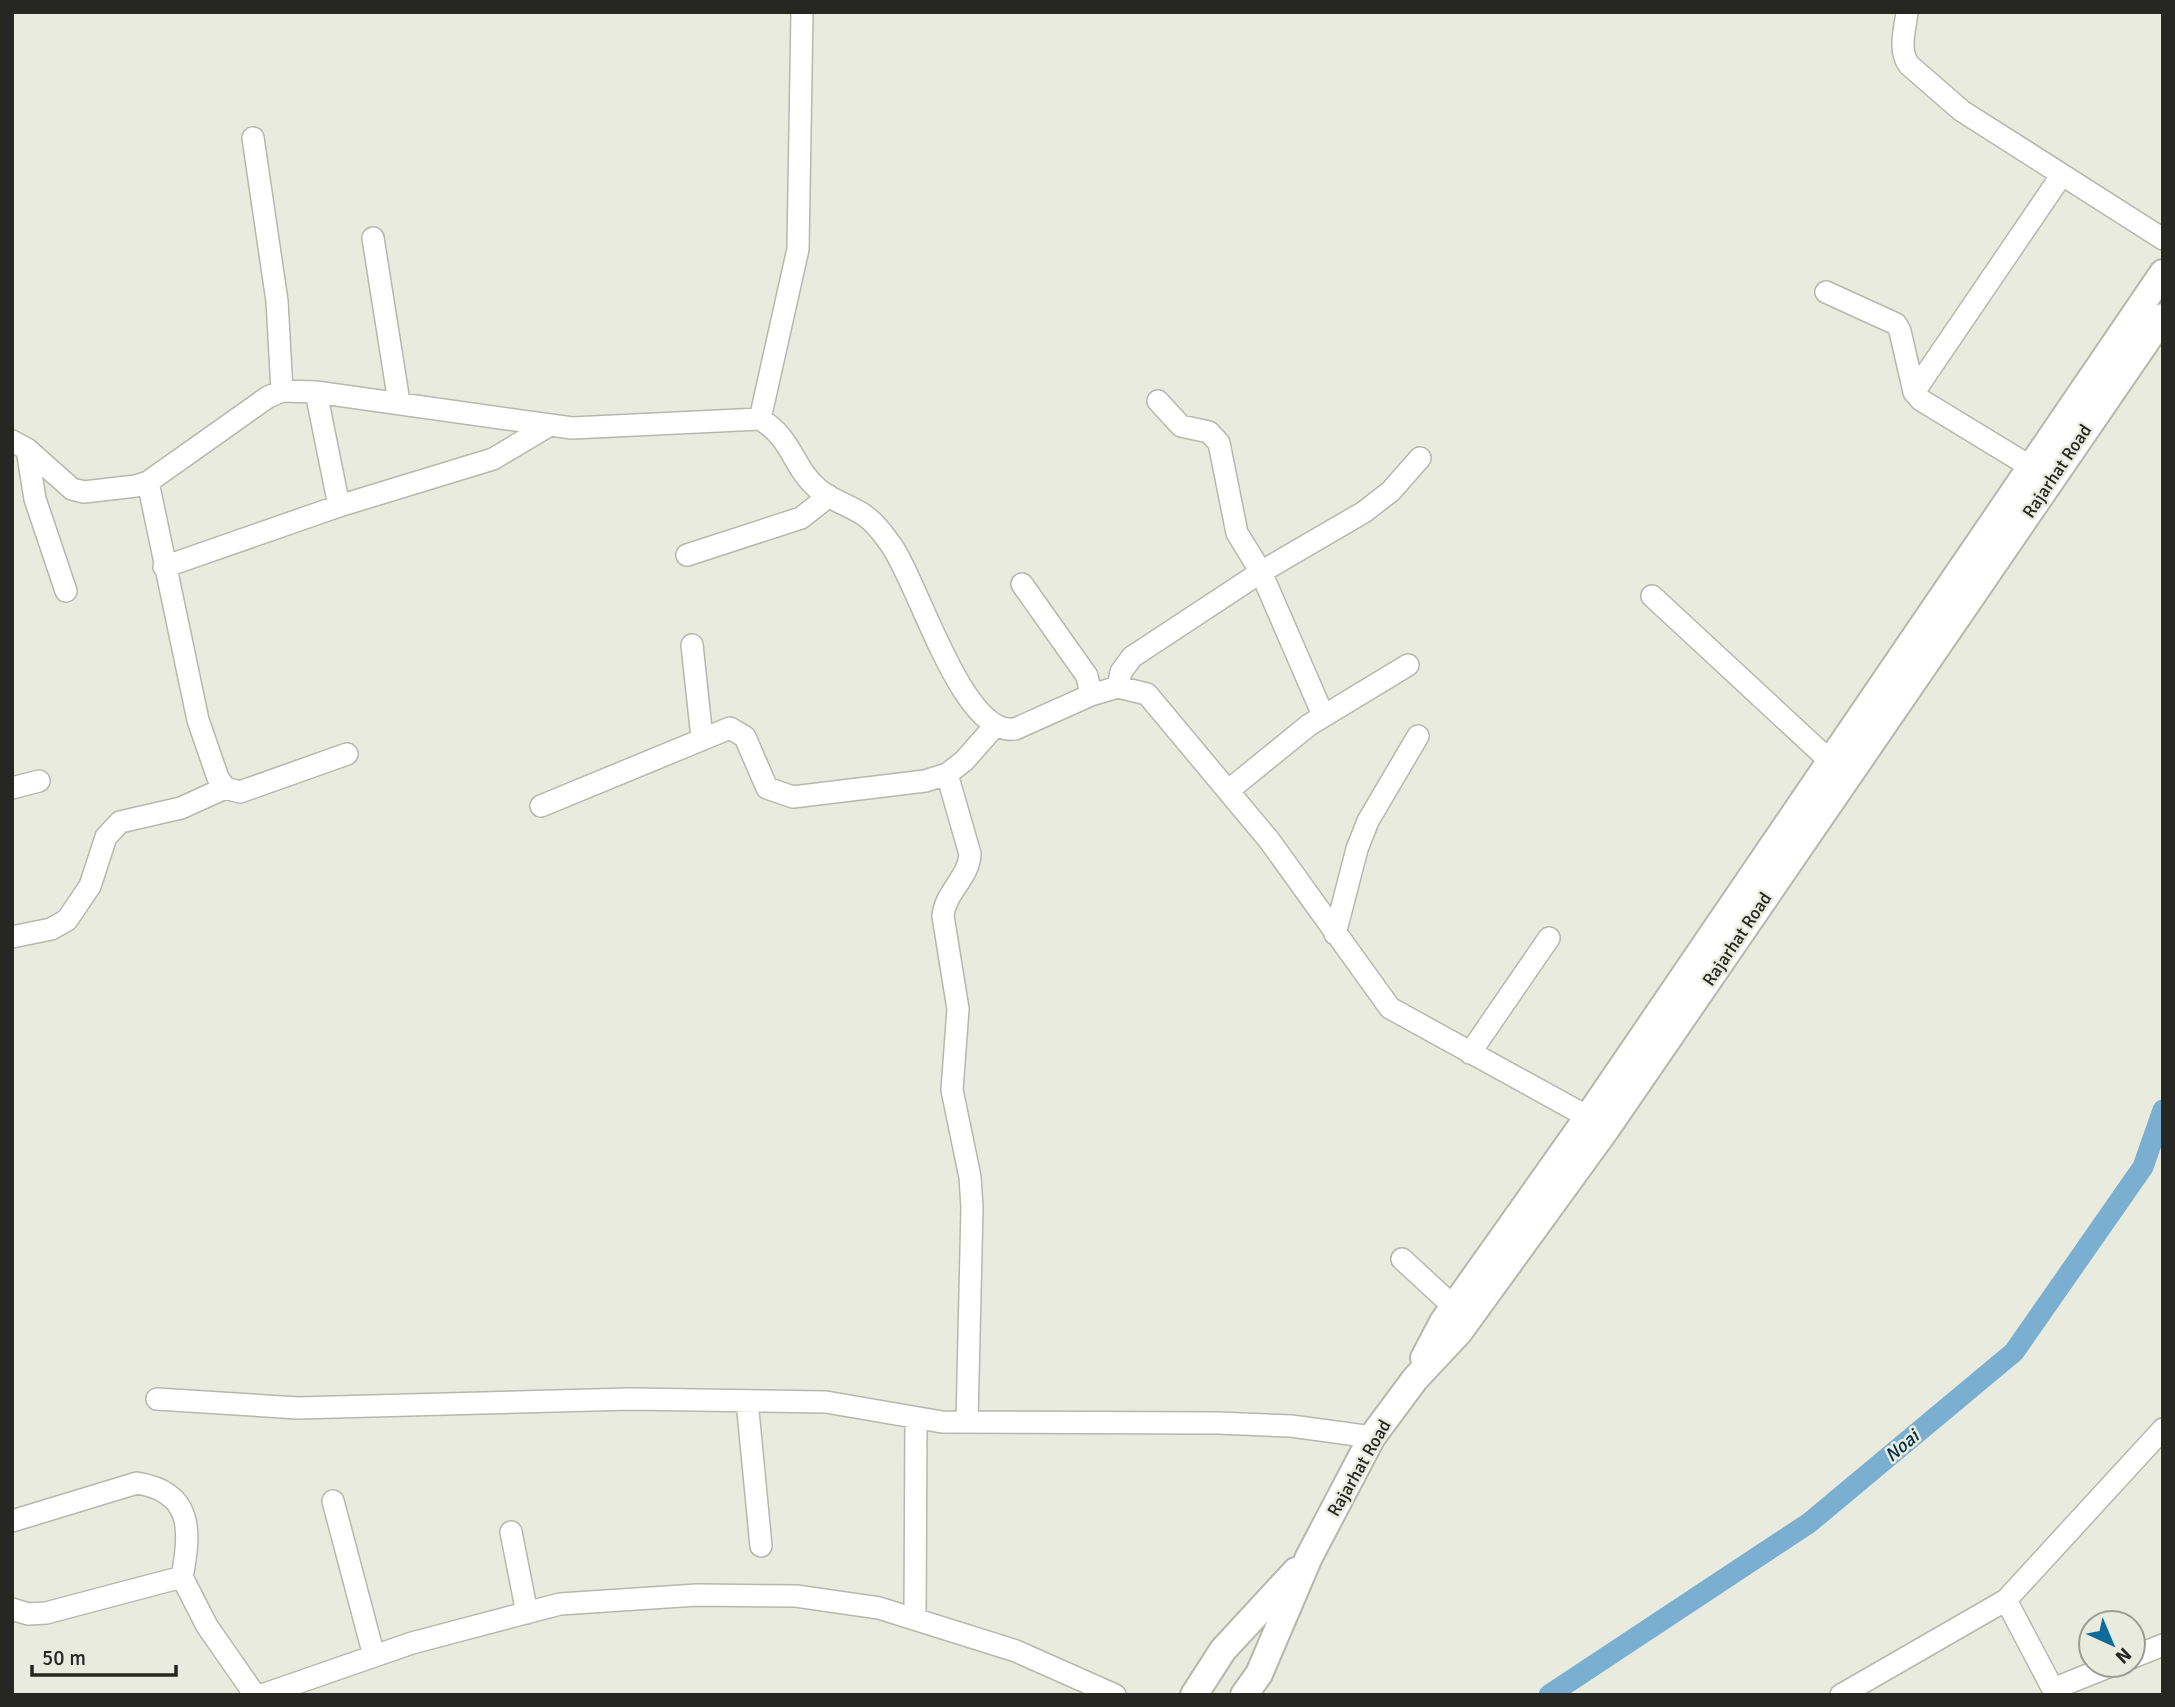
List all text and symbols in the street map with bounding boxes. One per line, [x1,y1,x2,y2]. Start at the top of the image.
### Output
street label: Rajarhat Road [2018,420,2096,522]
street label: Rajarhat Road [1698,888,1776,990]
street label: Rajarhat Road [1322,1416,1396,1520]
water label: Noai [1880,1424,1926,1467]
north arrow [2077,1609,2147,1679]
scale bar [32,1634,175,1678]
text: N [2110,1642,2136,1669]
text: 50 m [42,1645,86,1671]

